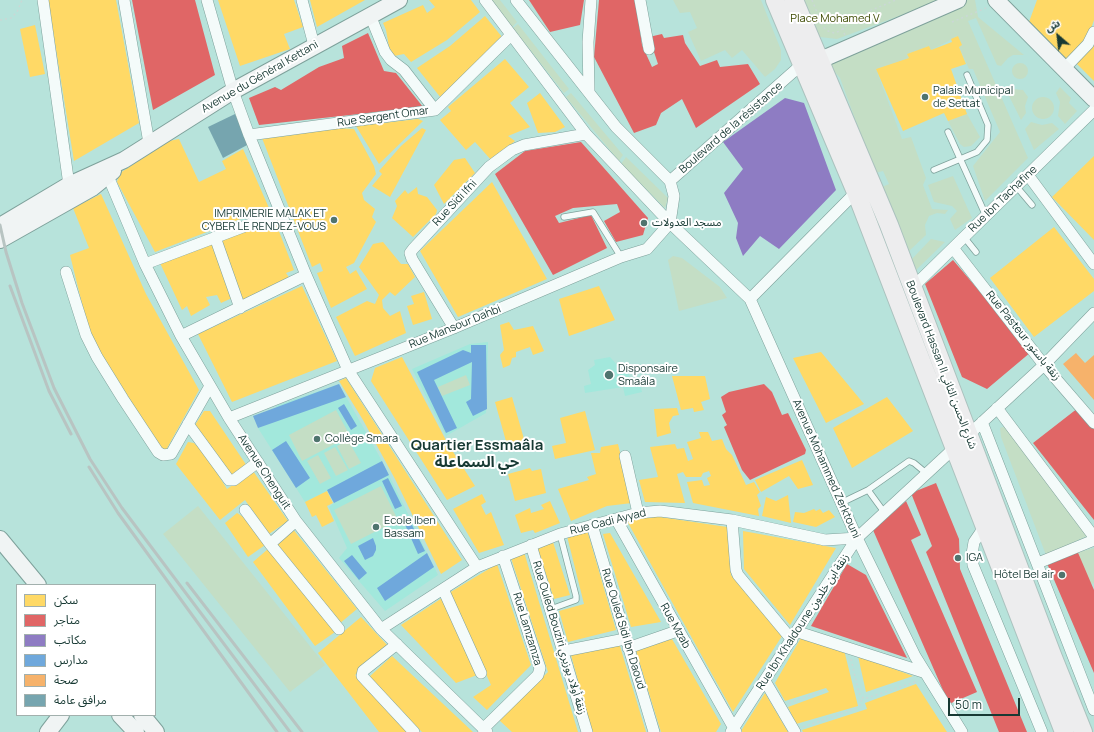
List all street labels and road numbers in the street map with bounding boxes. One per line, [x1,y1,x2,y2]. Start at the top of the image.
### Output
street label: Avenue du Général Kettani [199,38,321,116]
street label: Boulevard de la résistance [677,80,785,176]
street label: Rue Sergent Omar [336,104,430,130]
street label: Rue Ibn Tachafine [966,163,1040,235]
street label: Rue Sidi Ifni [430,177,480,229]
street label: Boulevard Hassan II شارع الحسن الثاني [903,279,979,451]
street label: Rue Pasteur زنقة باستور [983,289,1063,383]
street label: Rue Mansour Dahbi [407,303,503,351]
street label: Avenue Mohammed Zerktouni [789,397,863,541]
street label: Avenue Chenguit [235,432,293,512]
street label: Rue Cadi Ayyad [569,506,647,538]
street label: Rue Ibn Khaldoune زنقة ابن خلدون [754,551,852,693]
street label: Rue Ouled Bouziri زنقة أولاد بوزيري [529,560,589,716]
street label: Rue Ouled Sidi Ibn Daoud [598,567,648,691]
street label: Rue Lamzamza [510,591,544,667]
street label: Rue Mzab [657,601,693,651]

